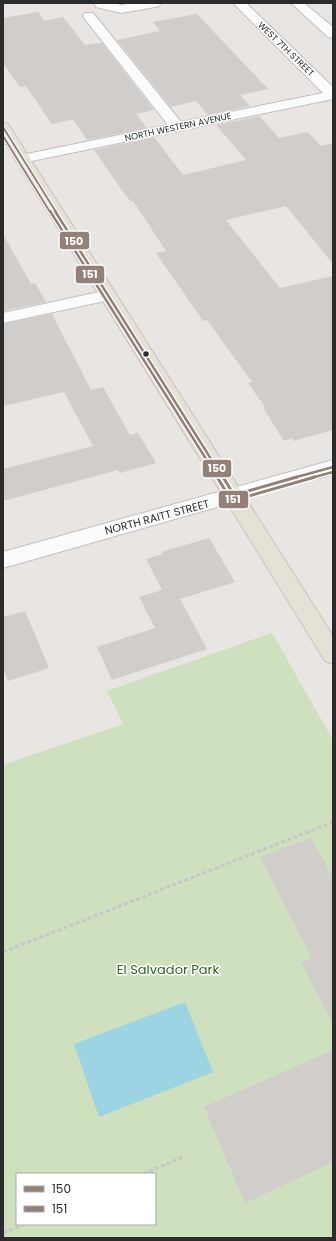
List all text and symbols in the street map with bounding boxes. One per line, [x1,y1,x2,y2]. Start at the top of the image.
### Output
street label: WEST 7TH STREET [255,19,317,79]
street label: NORTH WESTERN AVENUE [124,110,233,144]
line badge: 150 [59,231,90,250]
text: 150 [65,233,83,249]
line badge: 151 [75,265,105,284]
text: 151 [82,266,98,282]
unlabelled marker [141,349,151,359]
line badge: 150 [202,459,232,478]
text: 150 [208,460,226,476]
line badge: 151 [218,490,249,509]
text: 151 [225,491,241,507]
street label: NORTH RAITT STREET [103,495,211,539]
park label: El Salvador Park [117,960,219,979]
legend [16,1173,156,1225]
text: 150 [52,1180,71,1197]
text: 151 [52,1200,67,1217]

